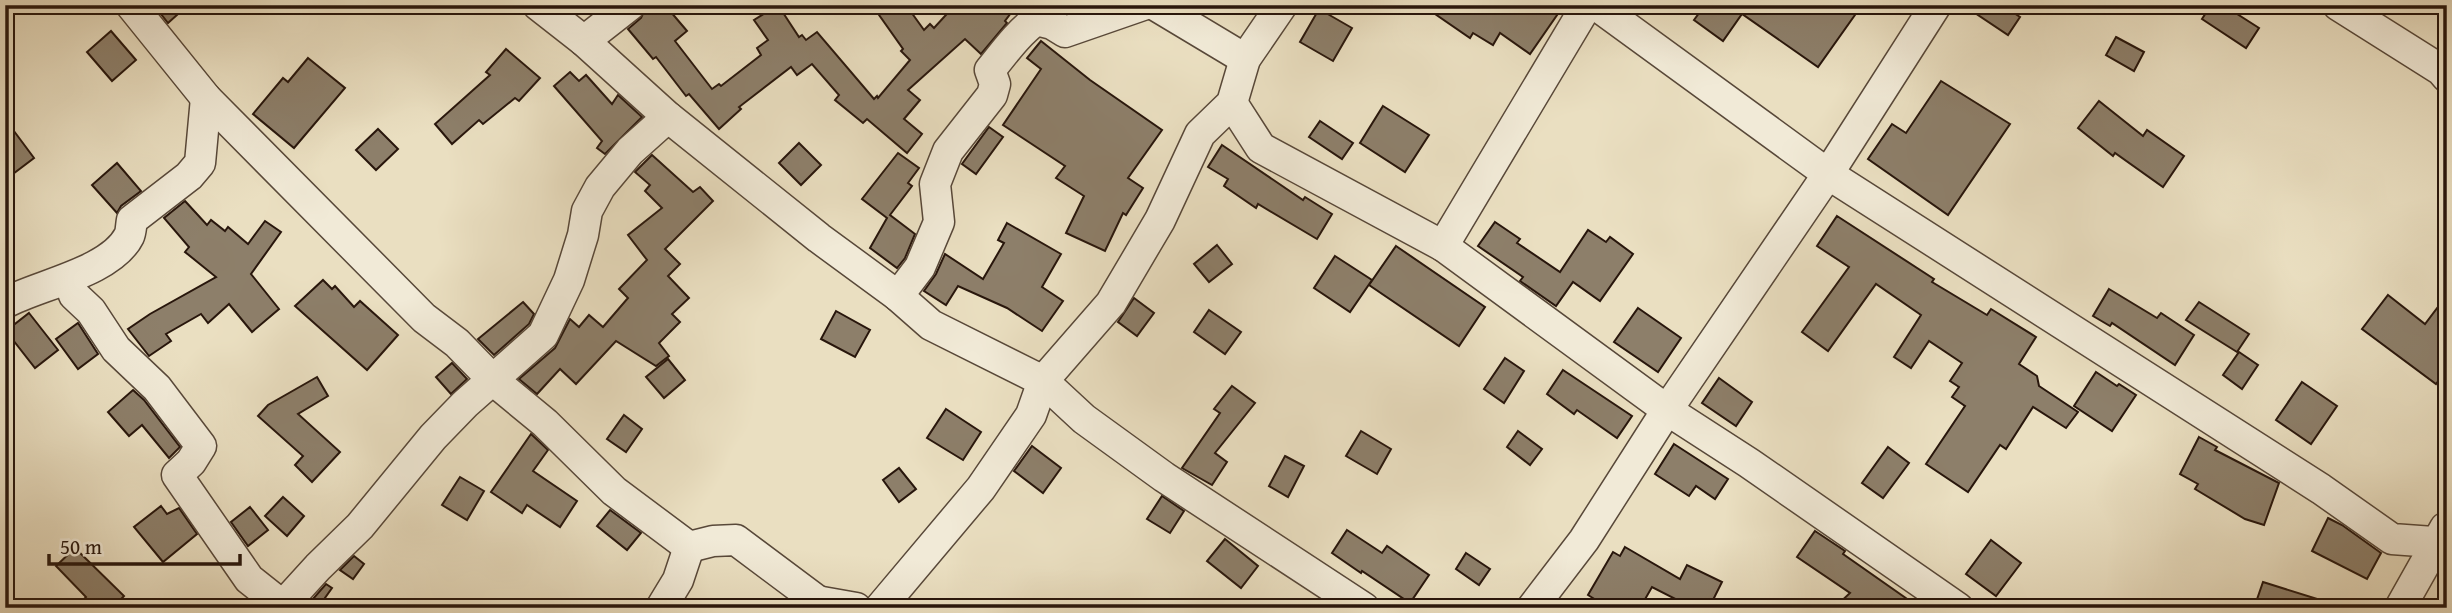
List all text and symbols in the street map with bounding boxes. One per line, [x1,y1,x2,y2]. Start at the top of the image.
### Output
scale bar [49,522,240,566]
text: 50 m [60,531,102,562]

